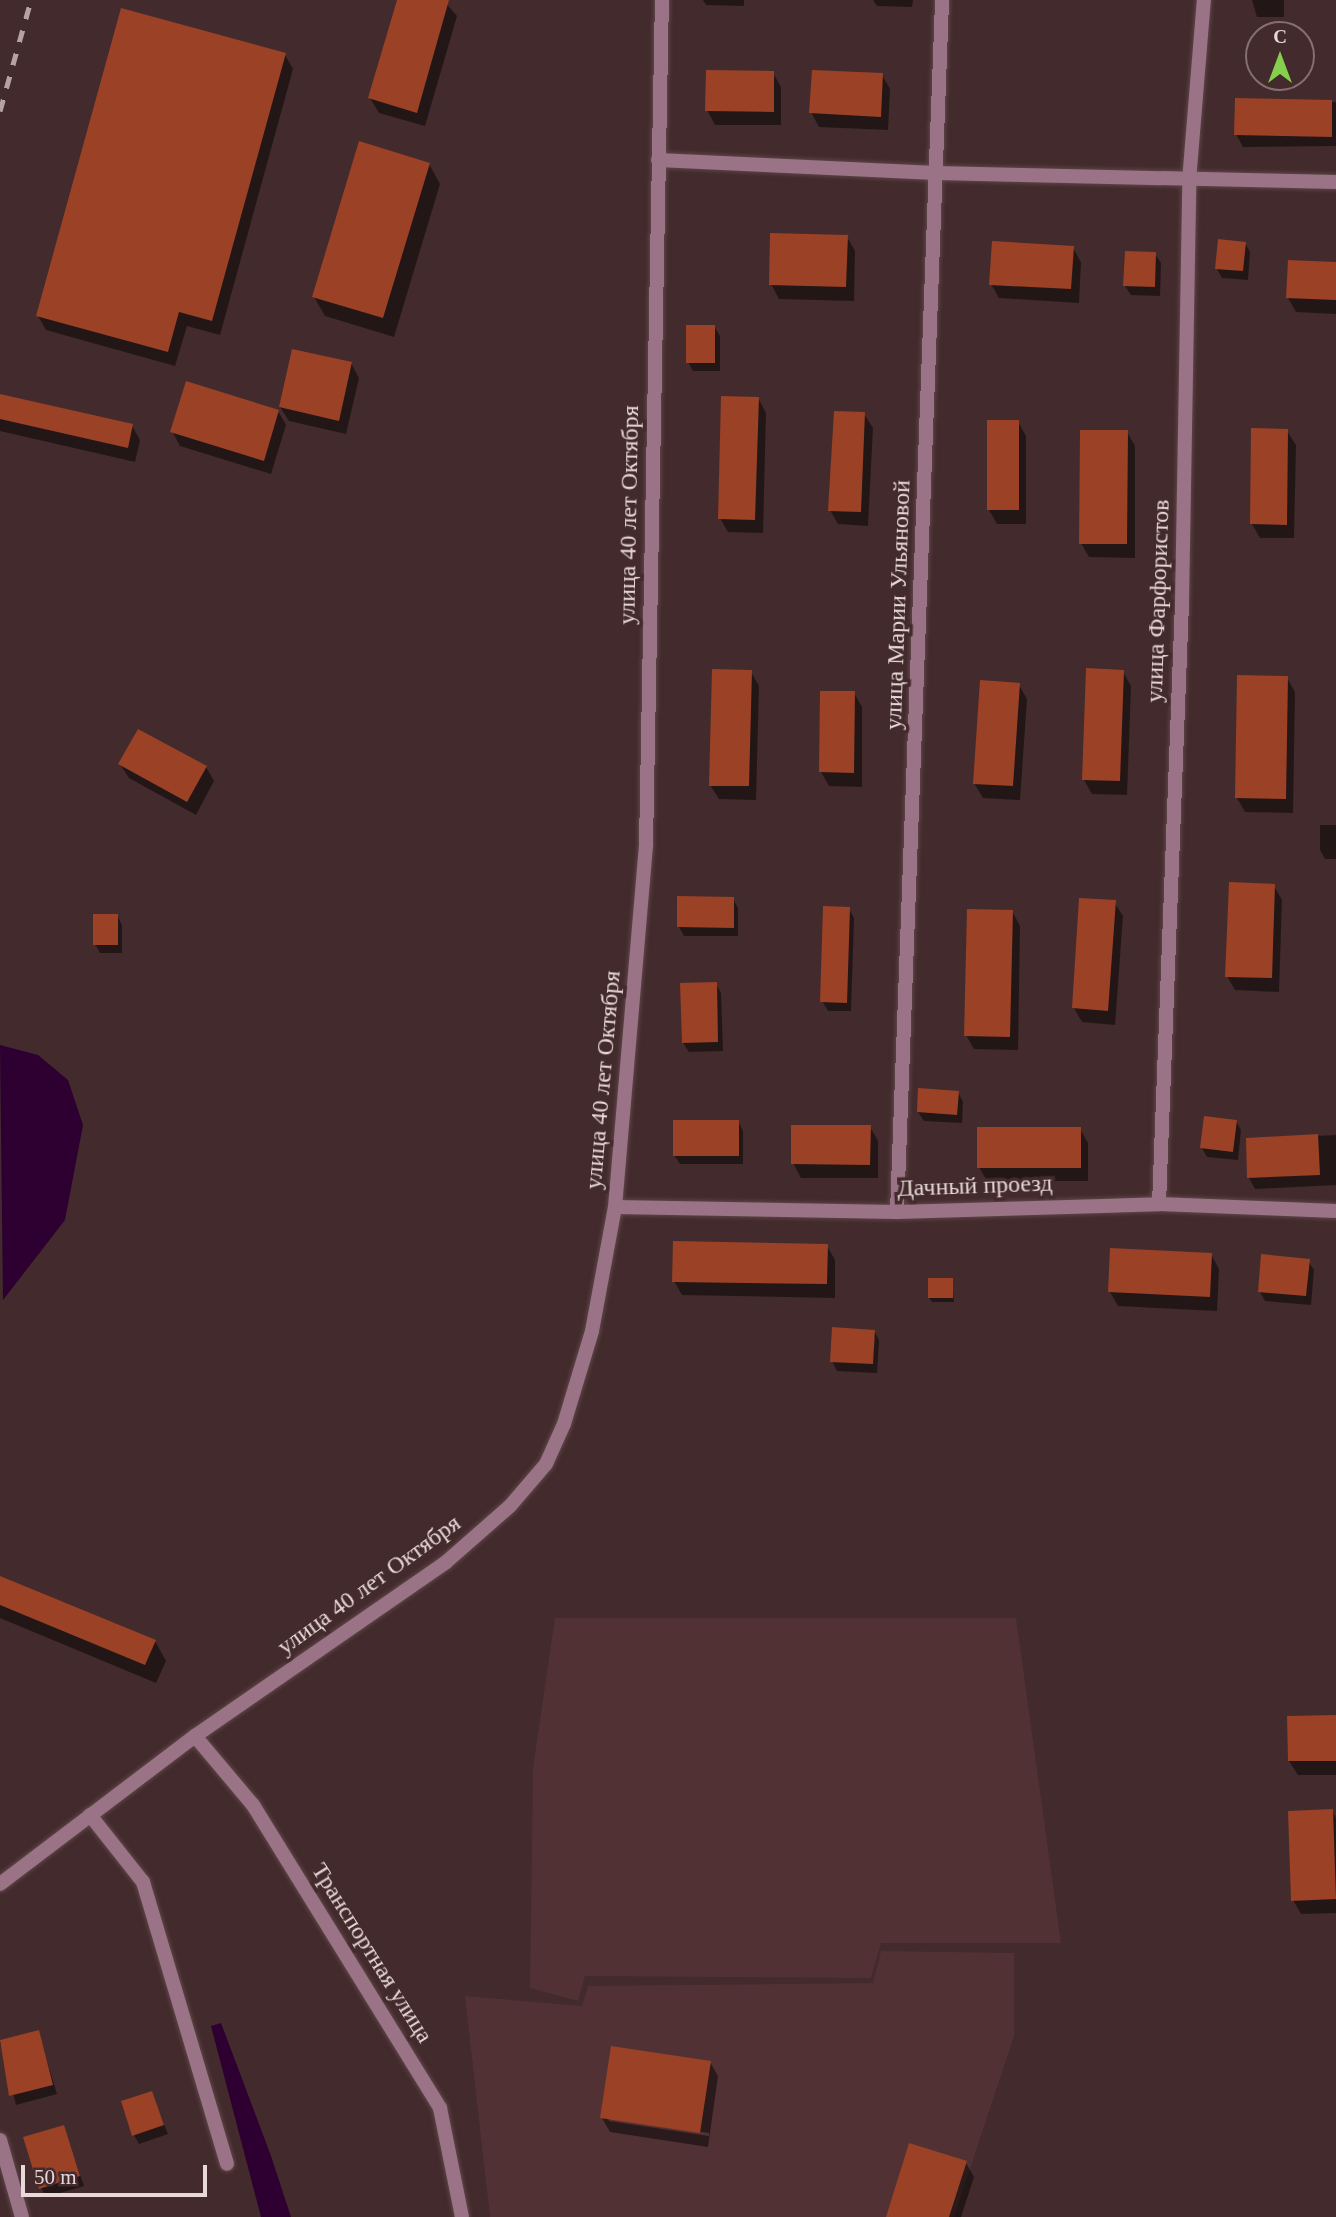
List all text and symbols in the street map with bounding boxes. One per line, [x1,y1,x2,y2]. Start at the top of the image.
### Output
north arrow [1245,21,1315,91]
text: С [1273,26,1287,47]
street label: улица 40 лет Октября [613,405,645,625]
street label: улица Марии Ульяновой [879,480,917,730]
street label: улица Фарфористов [1140,499,1176,703]
street label: улица 40 лет Октября [579,969,627,1191]
street label: Дачный проезд [897,1169,1053,1203]
street label: улица 40 лет Октября [272,1509,466,1661]
street label: Транспортная улица [305,1858,439,2048]
scale bar [24,2150,210,2194]
text: 50 m [34,2165,77,2189]

